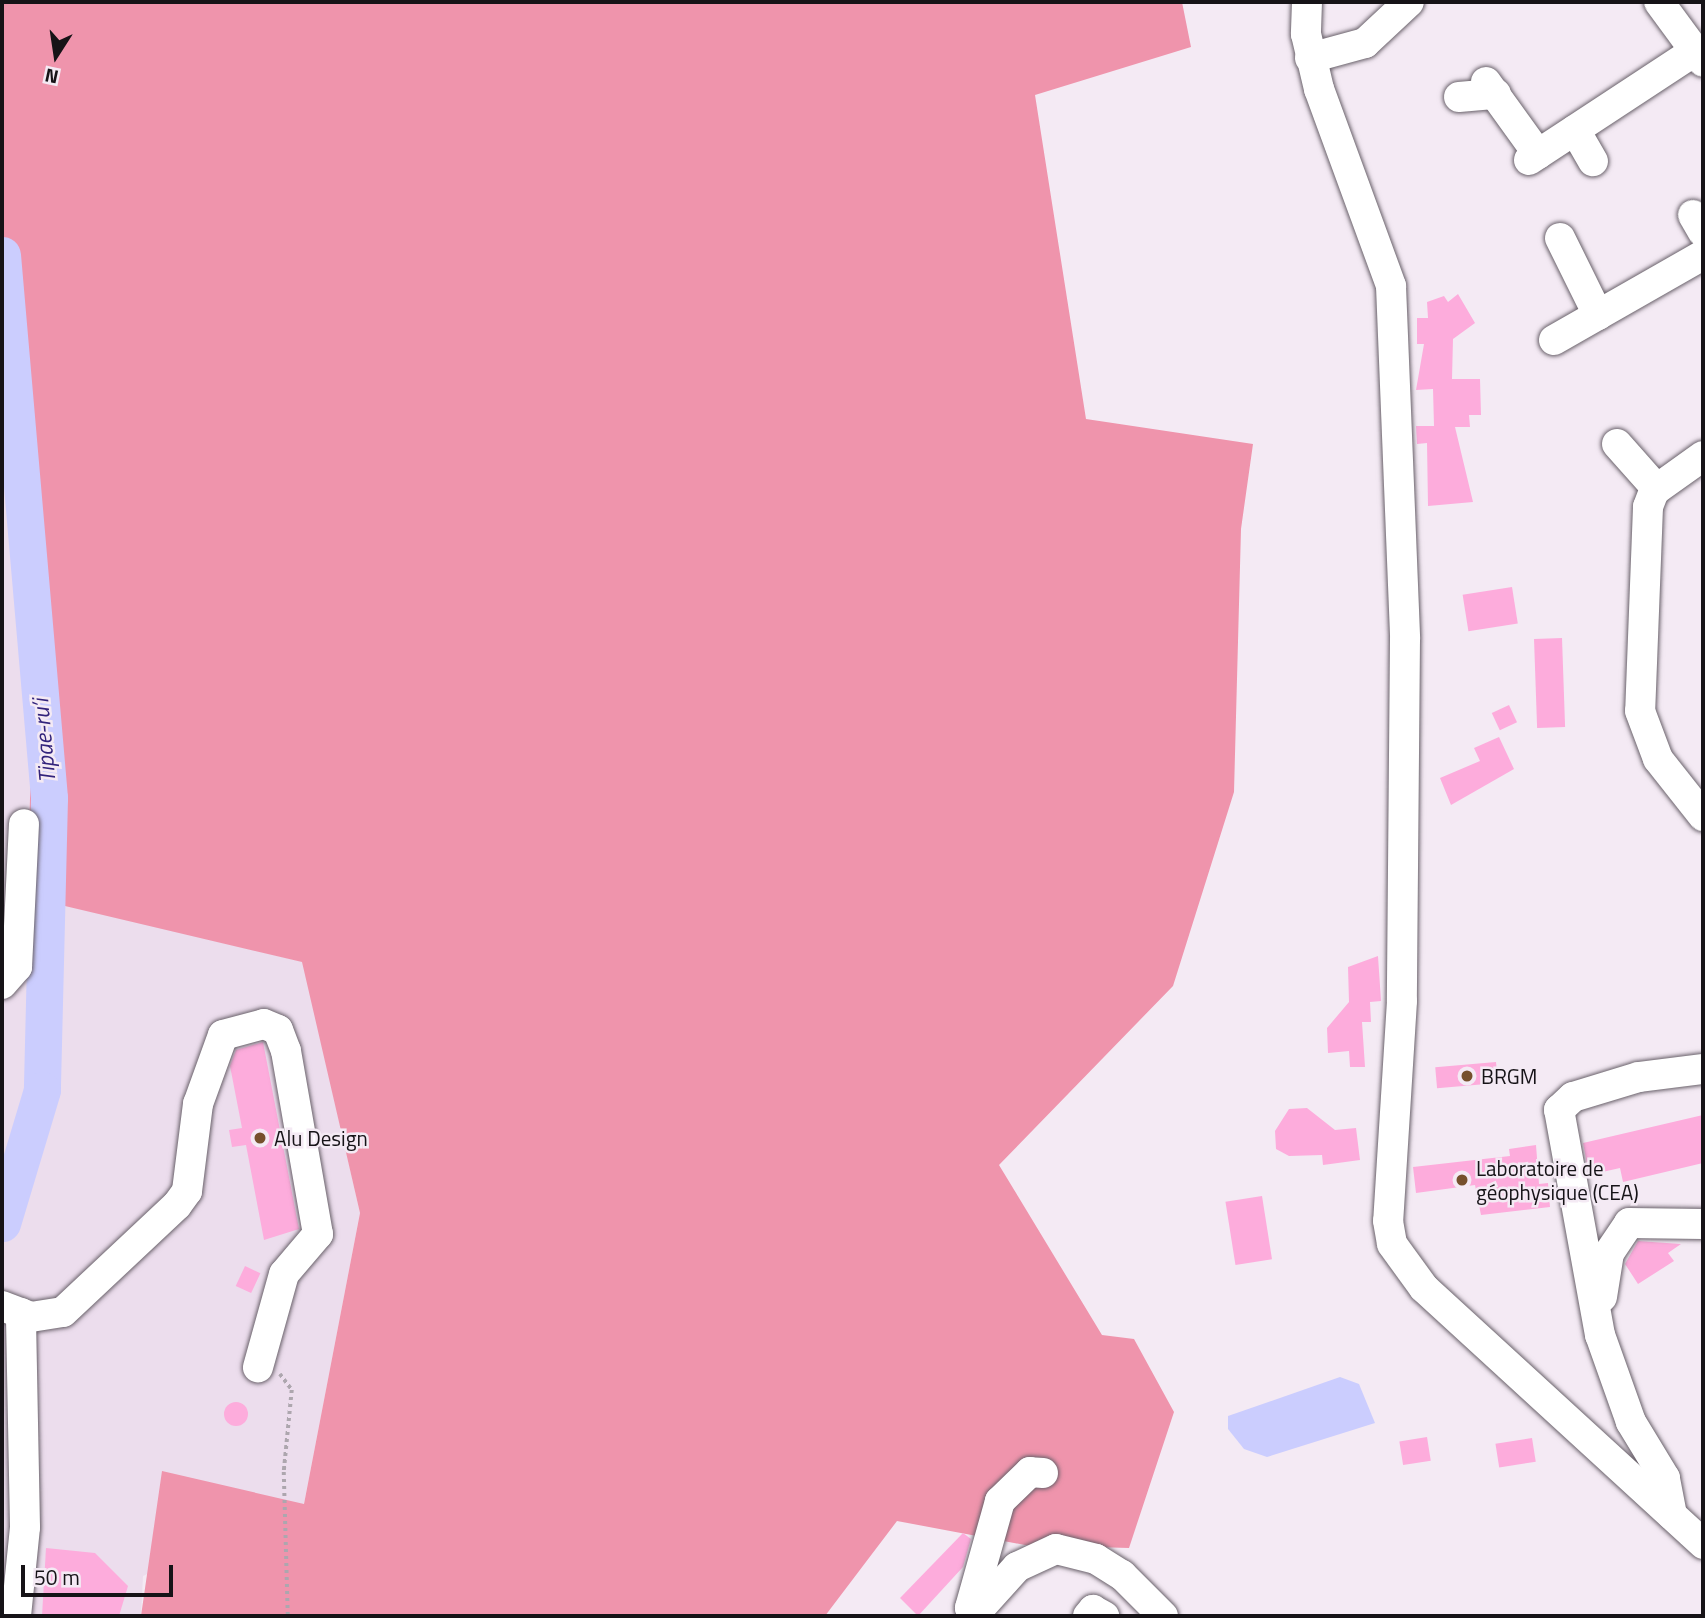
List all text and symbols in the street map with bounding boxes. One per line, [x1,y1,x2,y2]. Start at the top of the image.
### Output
north arrow [21,21,91,91]
text: N [42,61,61,93]
water label: Tipae-ru’i [27,698,61,784]
place label: BRGM [1481,1063,1537,1089]
marker: BRGM [1459,1068,1475,1084]
place label: Alu Design [274,1125,368,1151]
marker: Alu Design [252,1130,268,1146]
place label: Laboratoire de géophysique (CEA) [1476,1155,1639,1205]
marker: Laboratoire de géophysique (CEA) [1454,1172,1470,1188]
scale bar [24,1552,177,1596]
text: 50 m [34,1561,80,1593]

